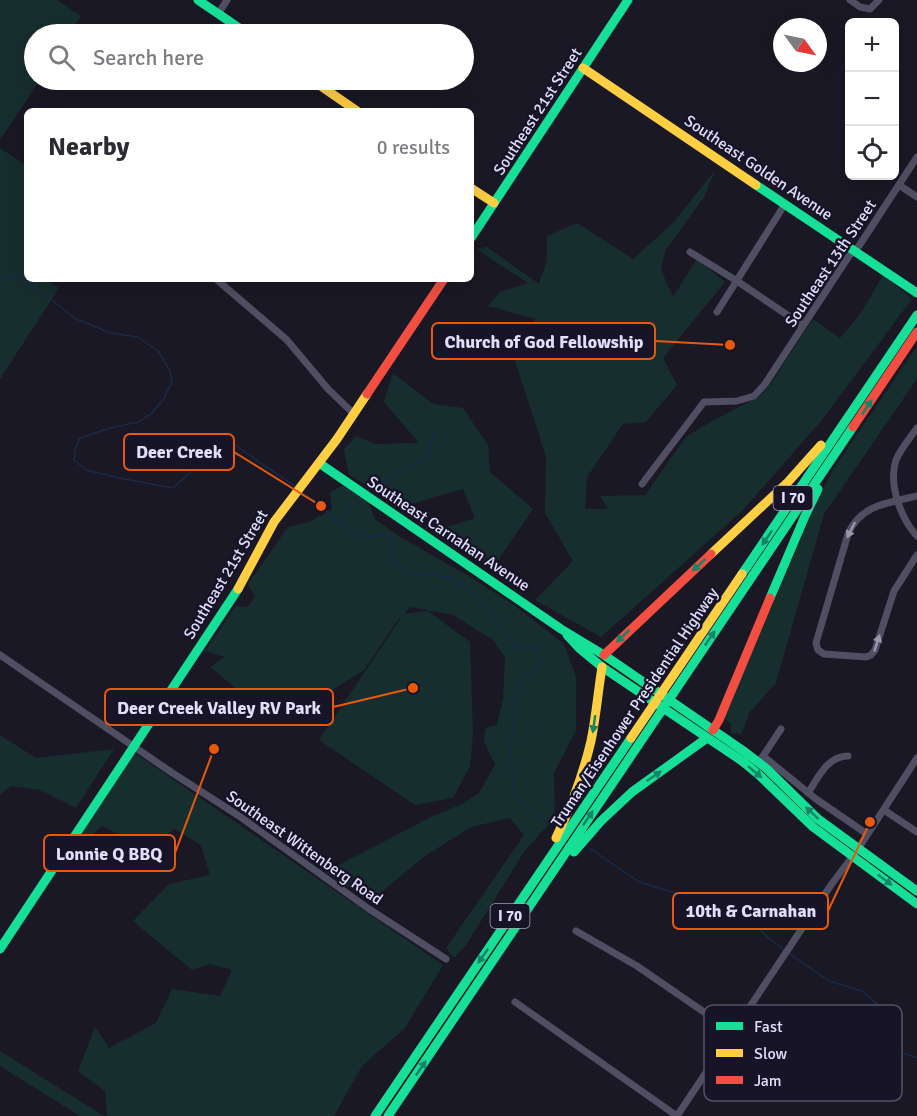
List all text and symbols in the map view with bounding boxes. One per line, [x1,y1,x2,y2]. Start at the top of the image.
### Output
north arrow [773,18,827,72]
map controls [845,18,899,180]
button: + [845,18,899,72]
search box [24,24,474,90]
icon: search [45,41,78,74]
text: Search here [93,44,204,71]
street label: Southeast 21st Street [489,44,587,179]
button: − [845,72,899,126]
street label: Southeast Golden Avenue [681,111,836,225]
button: locate [845,126,899,180]
text: Nearby [48,131,129,163]
text: 0 results [377,135,450,160]
street label: Southeast 13th Street [781,196,881,331]
callout: Church of God Fellowship [432,323,655,359]
text: Church of God Fellowship [444,331,644,353]
one-way arrow [861,398,872,415]
callout: Deer Creek [124,434,234,470]
text: Deer Creek [136,441,223,463]
street label: Southeast Carnahan Avenue [363,472,534,596]
road number: I 70 [774,486,812,510]
street label: Southeast 21st Street [179,506,273,643]
one-way arrow [847,521,856,538]
one-way arrow [761,529,772,546]
one-way arrow [693,557,707,571]
street label: Truman/Eisenhower Presidential Highway [547,583,723,831]
one-way arrow [616,629,631,643]
one-way arrow [705,629,716,646]
one-way arrow [873,634,882,652]
callout: Deer Creek Valley RV Park [105,689,333,725]
text: Deer Creek Valley RV Park [117,697,322,719]
one-way arrow [589,715,598,734]
one-way arrow [747,766,763,779]
one-way arrow [646,770,662,782]
street label: Southeast Wittenberg Road [222,786,387,910]
one-way arrow [804,806,819,820]
one-way arrow [582,811,594,827]
callout: Lonnie Q BBQ [44,835,175,871]
text: Lonnie Q BBQ [56,843,162,865]
one-way arrow [877,874,892,886]
callout: 10th & Carnahan [673,893,828,929]
text: 10th & Carnahan [686,900,817,922]
road number: I 70 [490,904,530,928]
one-way arrow [477,947,489,963]
legend [704,1005,902,1101]
text: Fast [754,1017,783,1037]
text: Slow [754,1044,788,1064]
one-way arrow [415,1060,427,1076]
text: Jam [754,1071,782,1091]

